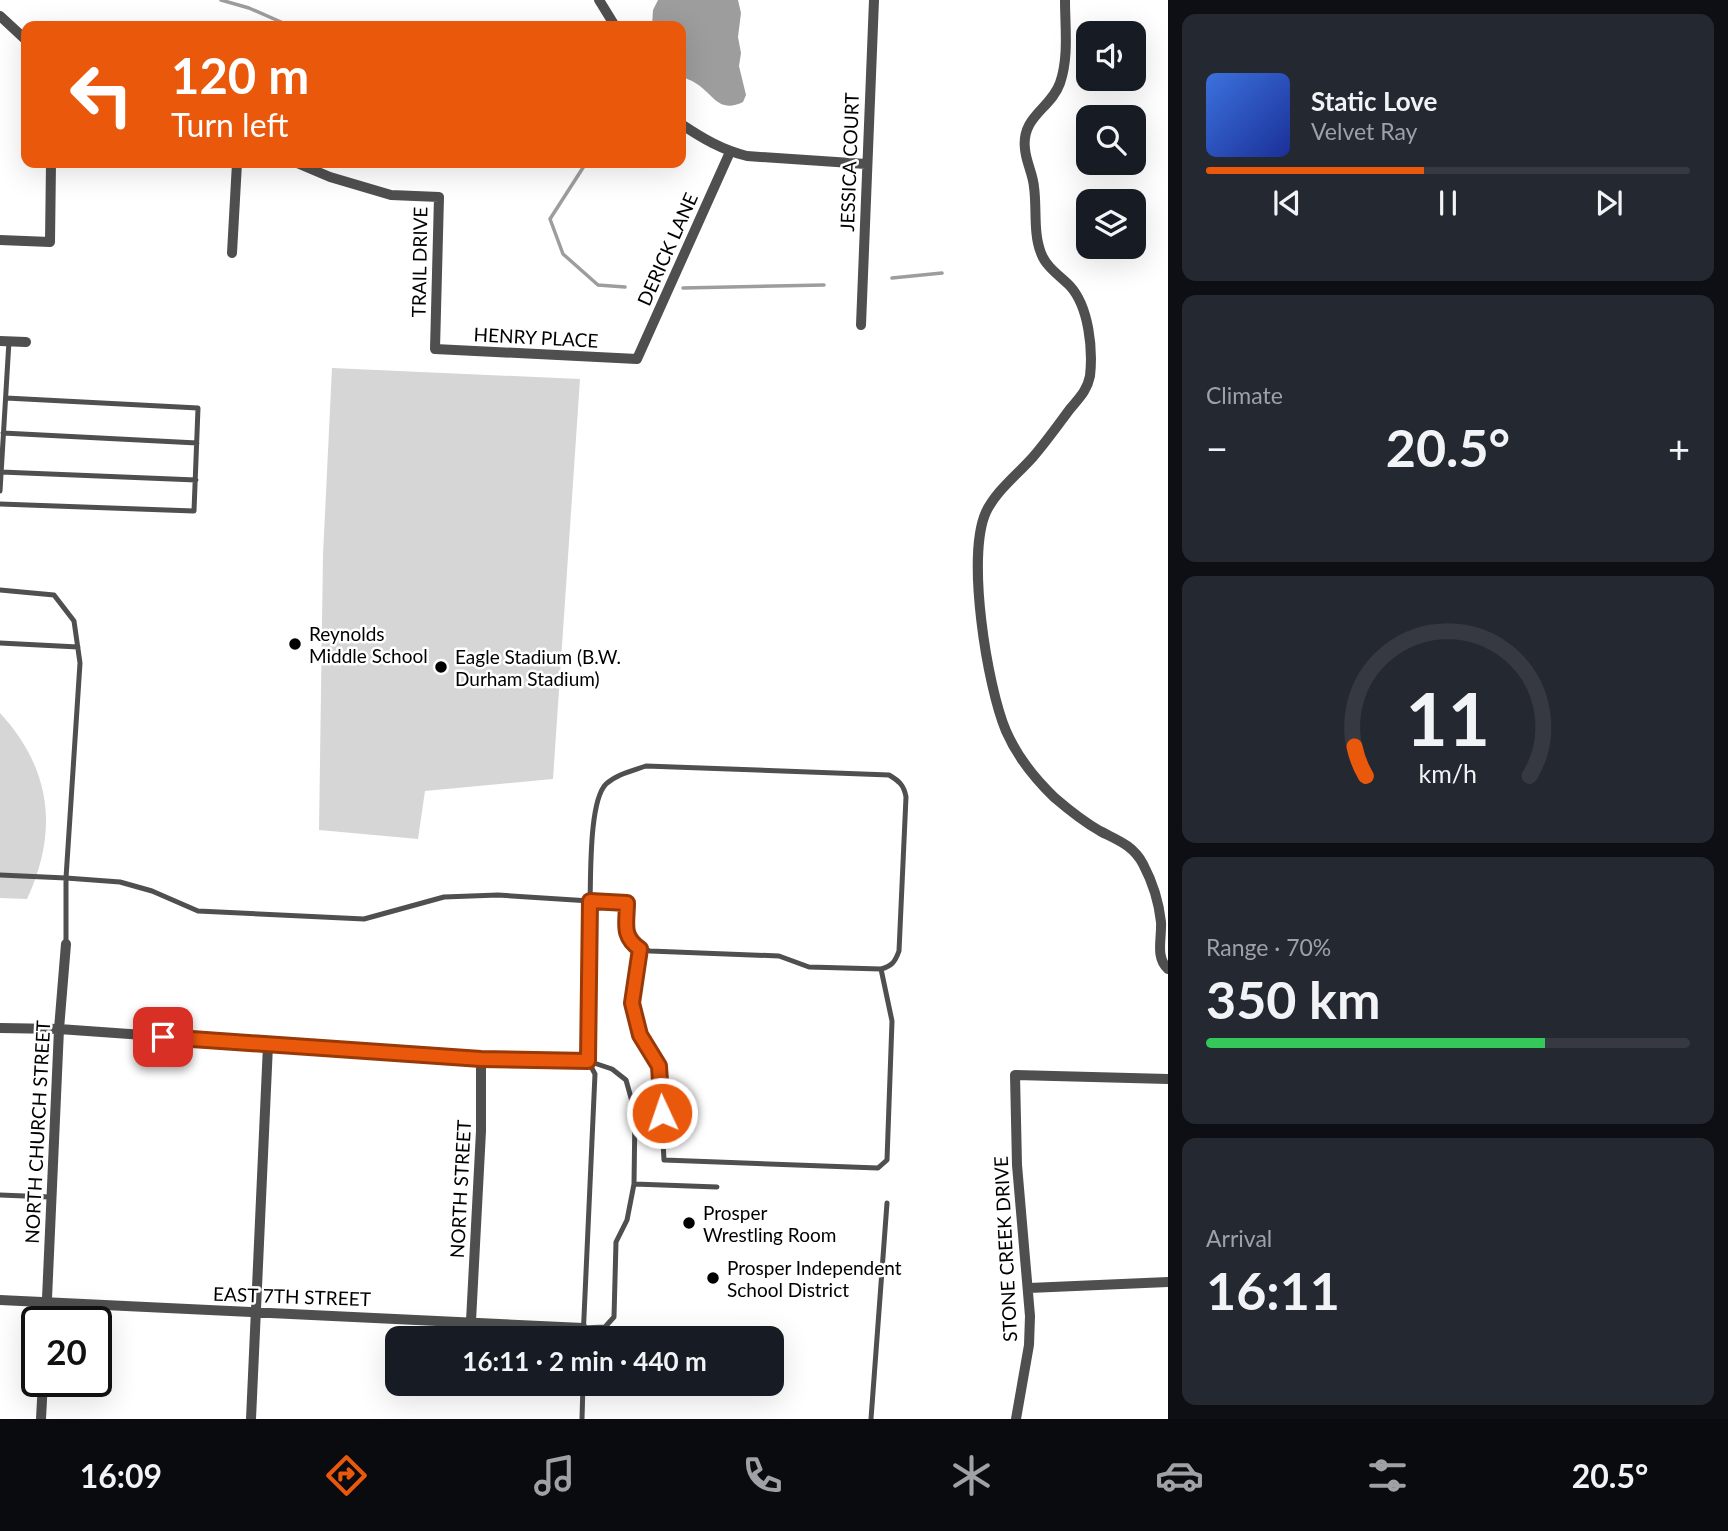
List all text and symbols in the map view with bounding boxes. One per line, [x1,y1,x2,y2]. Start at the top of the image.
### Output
map controls [1076,21,1146,259]
button: sound [1076,21,1146,91]
text: 120 m [171,46,309,104]
icon: left [56,49,147,140]
text: Static Love [1311,85,1438,117]
street label: JESSICA COURT [835,92,863,232]
text: Turn left [171,105,288,144]
button: search [1076,105,1146,175]
text: Velvet Ray [1311,117,1417,145]
icon: previous [1268,184,1306,222]
icon: pause [1429,184,1467,222]
icon: next [1590,184,1628,222]
street label: DERICK LANE [632,189,702,309]
button: layers [1076,189,1146,259]
street label: TRAIL DRIVE [407,206,431,318]
street label: HENRY PLACE [473,322,599,352]
text: Climate [1206,381,1283,409]
text: 20.5° [1386,416,1510,478]
text: − [1206,425,1228,471]
text: + [1668,425,1690,471]
place label: Reynolds Middle School [309,622,428,667]
marker: Reynolds Middle School [287,636,303,652]
place label: Eagle Stadium (B.W. Durham Stadium) [455,645,621,690]
marker: Eagle Stadium (B.W. Durham Stadium) [433,659,449,675]
text: 11 [1406,674,1490,762]
text: km/h [1419,757,1477,787]
text: Range · 70% [1206,933,1331,961]
text: 350 km [1206,968,1380,1030]
pin [133,1007,193,1067]
icon: arrive [144,1018,182,1056]
street label: NORTH CHURCH STREET [20,1020,54,1244]
position arrow [625,1076,699,1150]
street label: NORTH STREET [445,1119,475,1259]
street label: STONE CREEK DRIVE [989,1156,1021,1342]
place label: Prosper Wrestling Room [703,1201,836,1246]
marker: Prosper Wrestling Room [681,1215,697,1231]
text: Arrival [1206,1224,1272,1252]
place label: Prosper Independent School District [727,1256,902,1301]
text: 16:11 [1206,1259,1340,1321]
marker: Prosper Independent School District [705,1270,721,1286]
street label: EAST 7TH STREET [213,1282,371,1310]
speed limit sign: 20 [21,1306,112,1397]
text: 16:11 · 2 min · 440 m [462,1345,707,1377]
icon: directions [322,1451,371,1500]
icon: music [530,1451,579,1500]
icon: phone [738,1451,787,1500]
icon: climate [947,1451,996,1500]
icon: car [1155,1451,1204,1500]
icon: filters [1363,1451,1412,1500]
text: 16:09 [80,1456,162,1495]
text: 20.5° [1572,1456,1648,1495]

